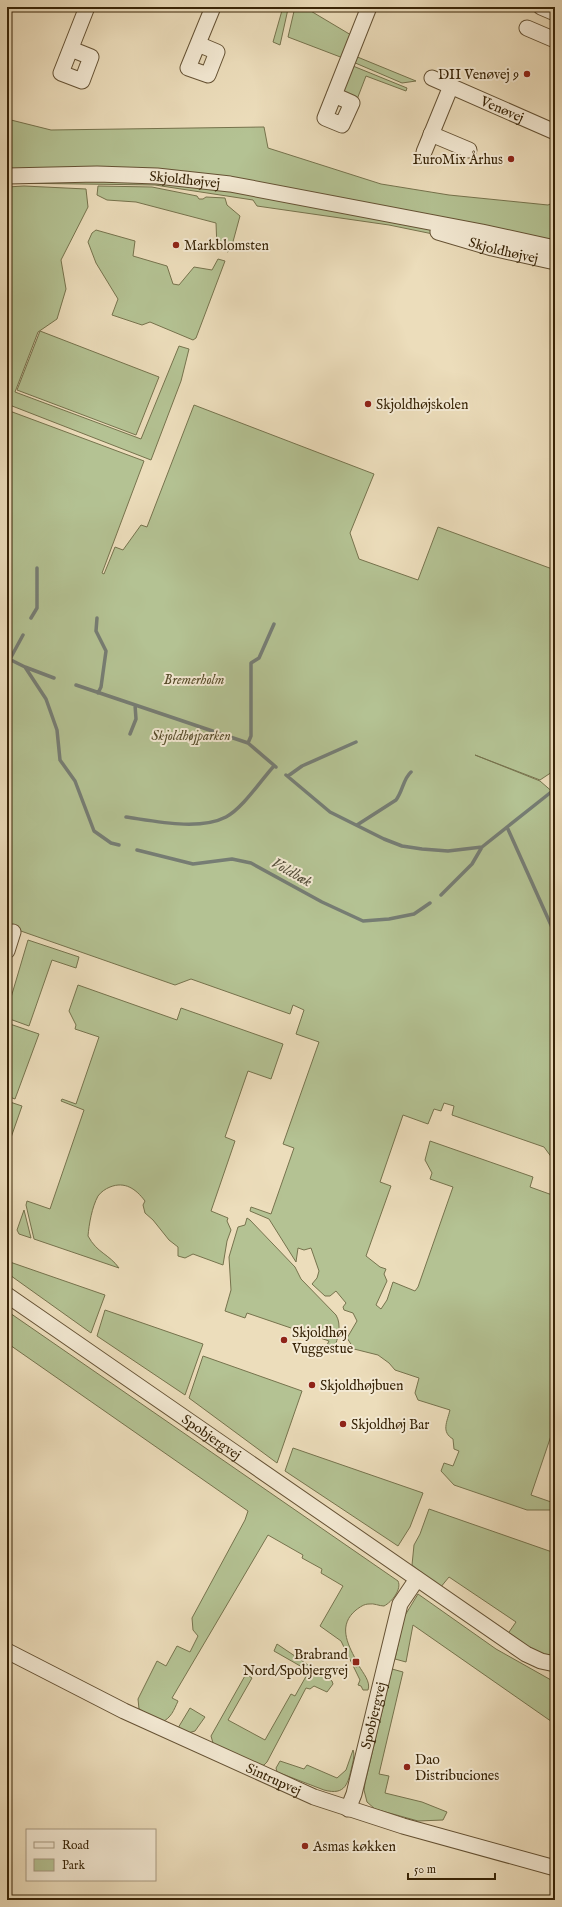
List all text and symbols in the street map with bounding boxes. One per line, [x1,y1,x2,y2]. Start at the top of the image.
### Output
place label: DII Venøvej 9 [438,66,519,84]
marker: DII Venøvej 9 [522,69,532,79]
street label: Venøvej [477,92,527,127]
place label: EuroMix Århus [413,150,503,169]
marker: EuroMix Århus [506,154,516,164]
street label: Skjoldhøjvej [149,168,221,193]
street label: Skjoldhøjvej [466,234,540,268]
place label: Markblomsten [184,237,269,255]
marker: Markblomsten [171,240,181,250]
place label: Skjoldhøjskolen [376,396,469,414]
marker: Skjoldhøjskolen [363,399,373,409]
park label: Bremerholm [164,671,224,689]
park label: Skjoldhøjparken [151,727,231,745]
water label: Voldbæk [268,854,315,891]
place label: Skjoldhøj Vuggestue [291,1324,354,1358]
marker: Skjoldhøj Vuggestue [279,1335,289,1345]
place label: Skjoldhøjbuen [320,1377,404,1395]
marker: Skjoldhøjbuen [307,1380,317,1390]
street label: Spobjergvej [178,1411,244,1464]
place label: Skjoldhøj Bar [351,1416,429,1434]
marker: Skjoldhøj Bar [338,1419,348,1429]
place label: Brabrand Nord/Spobjergvej [243,1646,349,1680]
marker: Brabrand Nord/Spobjergvej [351,1657,361,1667]
street label: Spobjergvej [357,1680,391,1751]
place label: Dao Distribuciones [415,1751,499,1785]
street label: Sintrupvej [243,1759,304,1800]
marker: Dao Distribuciones [402,1762,412,1772]
legend [26,1829,156,1881]
text: Road [62,1838,90,1853]
place label: Asmas køkken [312,1838,396,1856]
marker: Asmas køkken [300,1841,310,1851]
scale bar [408,1855,495,1881]
text: Park [62,1858,85,1873]
text: 50 m [414,1862,436,1877]

